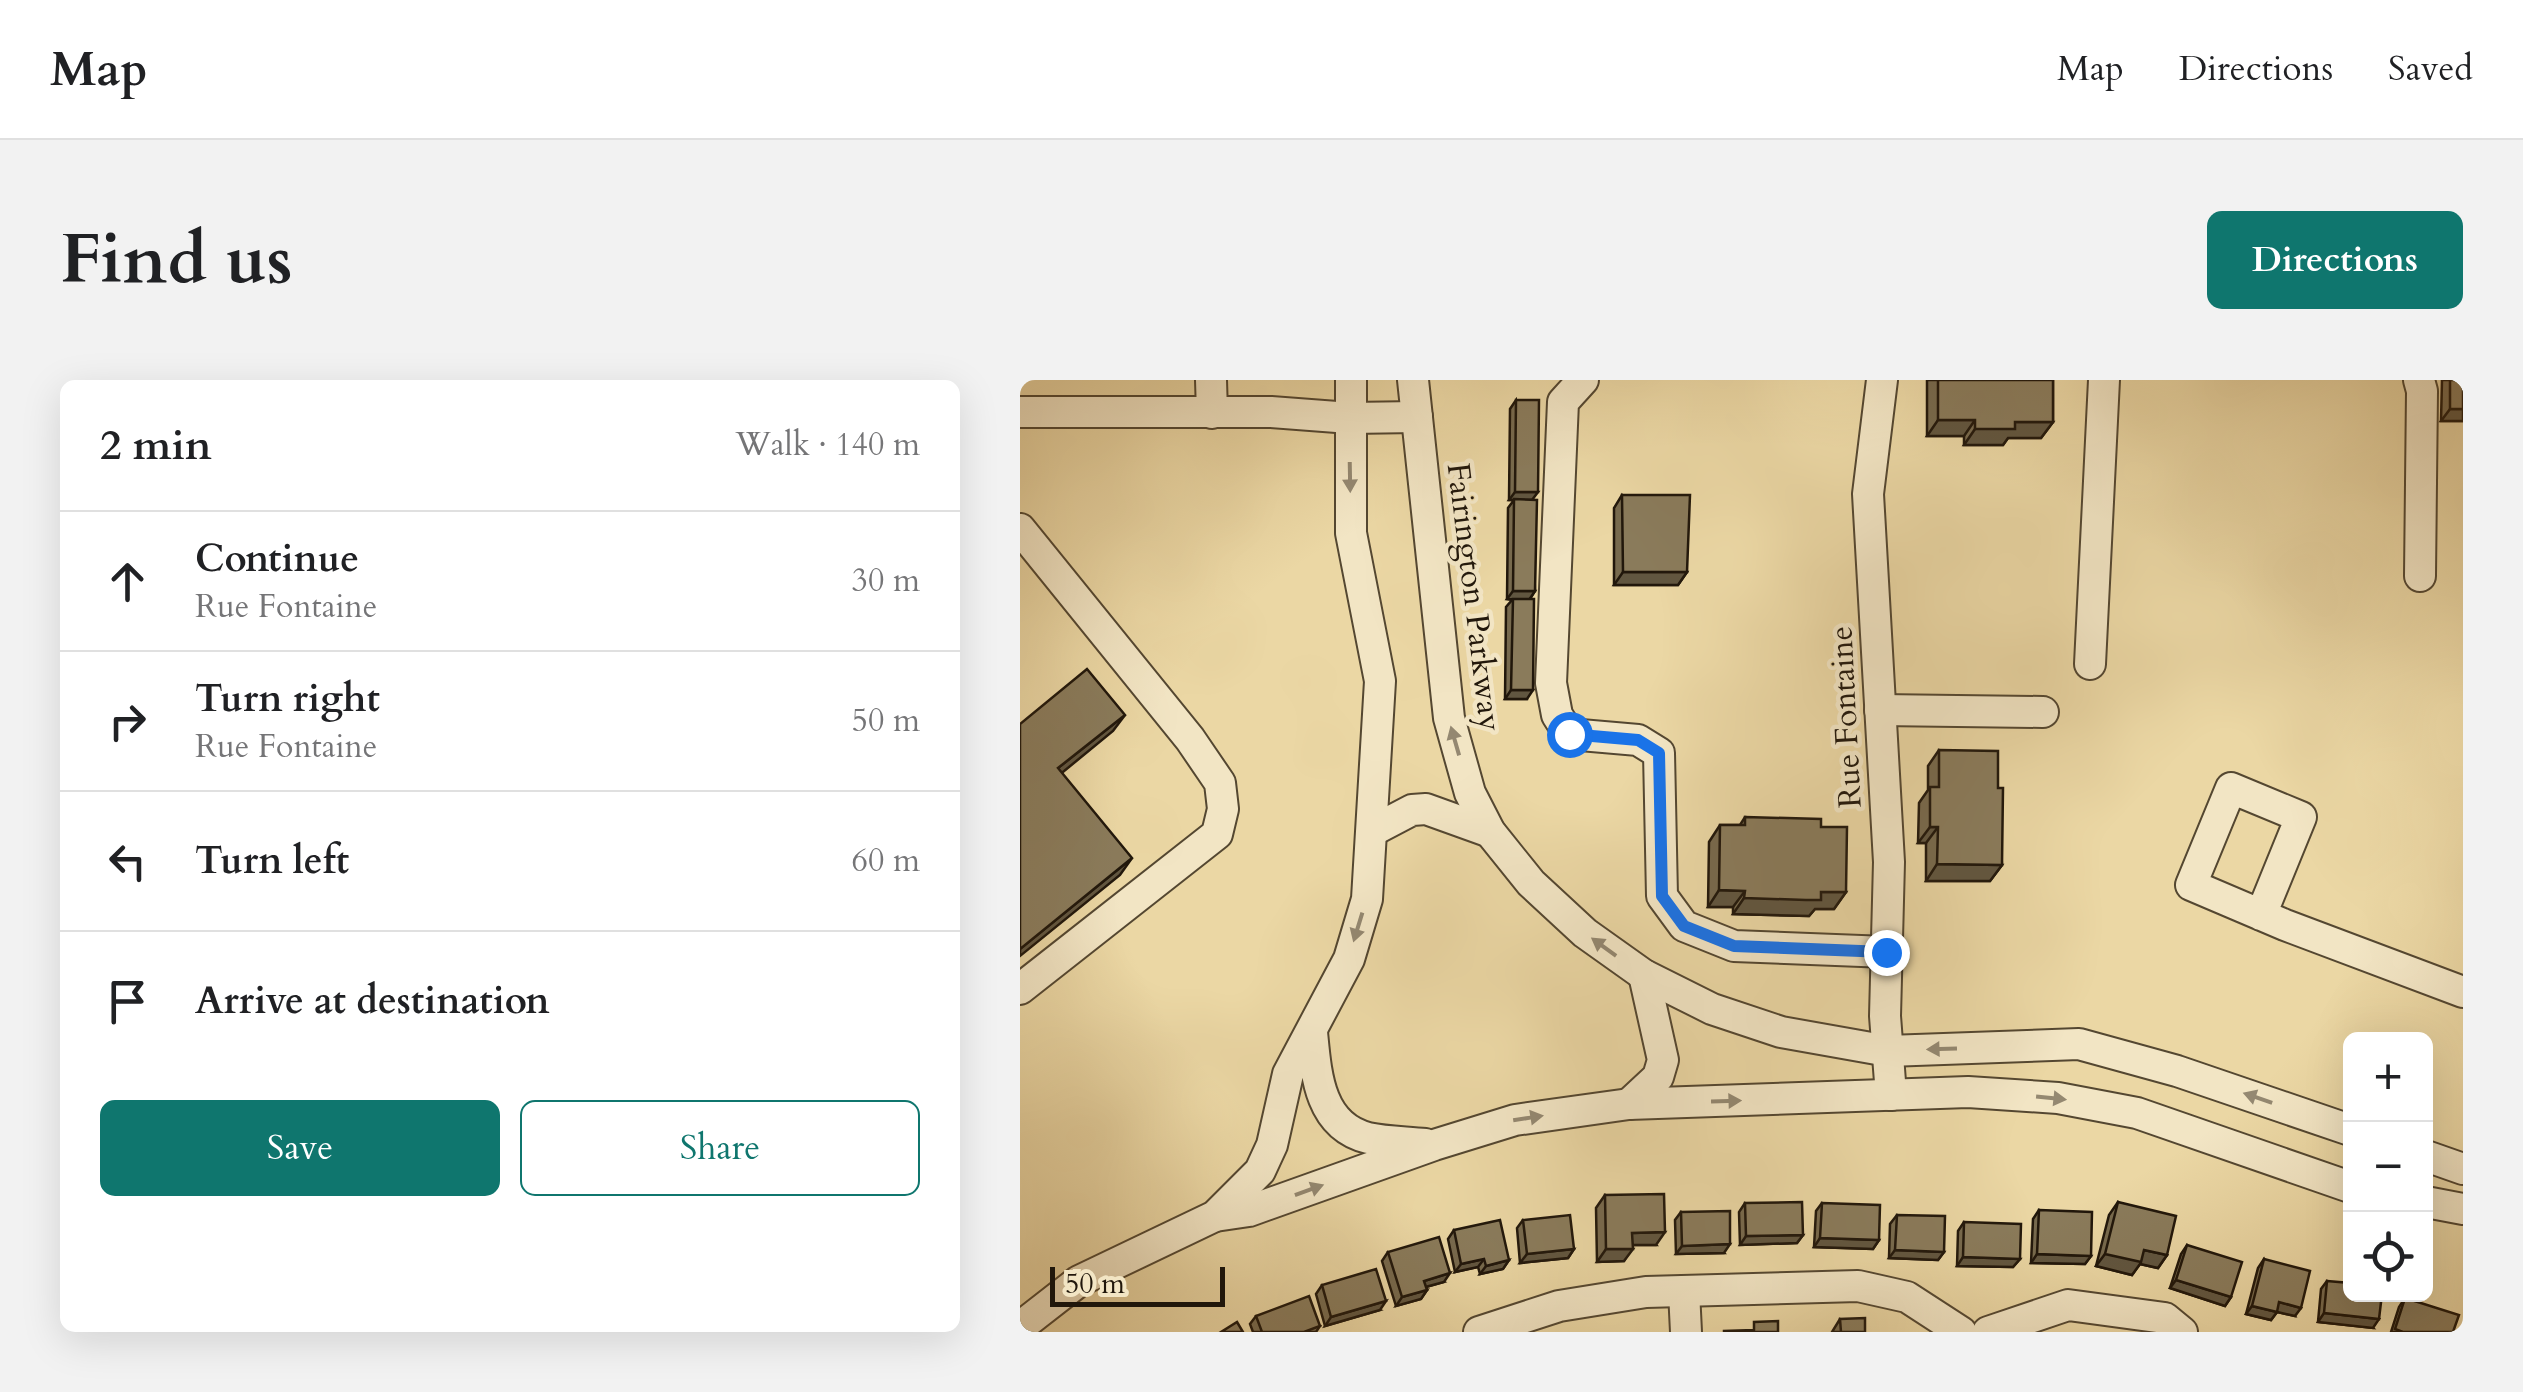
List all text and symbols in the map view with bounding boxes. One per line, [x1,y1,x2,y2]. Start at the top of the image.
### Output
text: Map [50,37,148,102]
text: Map [2057,45,2124,93]
text: Directions [2179,45,2333,93]
text: Saved [2388,45,2473,93]
button: Directions [2207,211,2463,309]
text: Find us [60,213,293,307]
text: 2 min [100,417,212,474]
text: Walk · 140 m [735,423,920,467]
street label: Fairington Parkway [1436,460,1512,734]
one-way arrow [1343,462,1359,494]
text: Continue [195,533,359,585]
icon: ahead [100,554,155,609]
text: 30 m [852,559,920,603]
text: Rue Fontaine [195,585,377,629]
street label: Rue Fontaine [1819,625,1873,809]
text: Turn right [195,673,380,725]
icon: right [100,694,155,749]
text: 50 m [852,699,920,743]
route start [1547,712,1593,758]
text: Rue Fontaine [195,725,377,769]
one-way arrow [1447,726,1463,757]
icon: left [100,834,155,889]
text: Turn left [195,835,349,887]
text: 60 m [852,839,920,883]
one-way arrow [1350,913,1365,943]
route end [1864,930,1910,976]
one-way arrow [1591,937,1617,957]
icon: arrive [100,974,155,1029]
text: Arrive at destination [195,975,550,1027]
map controls [2343,1032,2433,1302]
button: + [2343,1032,2433,1122]
one-way arrow [1925,1041,1957,1057]
one-way arrow [2035,1090,2067,1106]
one-way arrow [2243,1090,2273,1105]
one-way arrow [1710,1093,1742,1109]
button: Save [100,1100,500,1196]
button: Share [520,1100,920,1196]
one-way arrow [1513,1110,1544,1126]
button: − [2343,1122,2433,1212]
one-way arrow [1294,1182,1324,1197]
button: locate [2343,1212,2433,1302]
scale bar [1050,1262,1225,1306]
text: 50 m [1065,1265,1125,1303]

